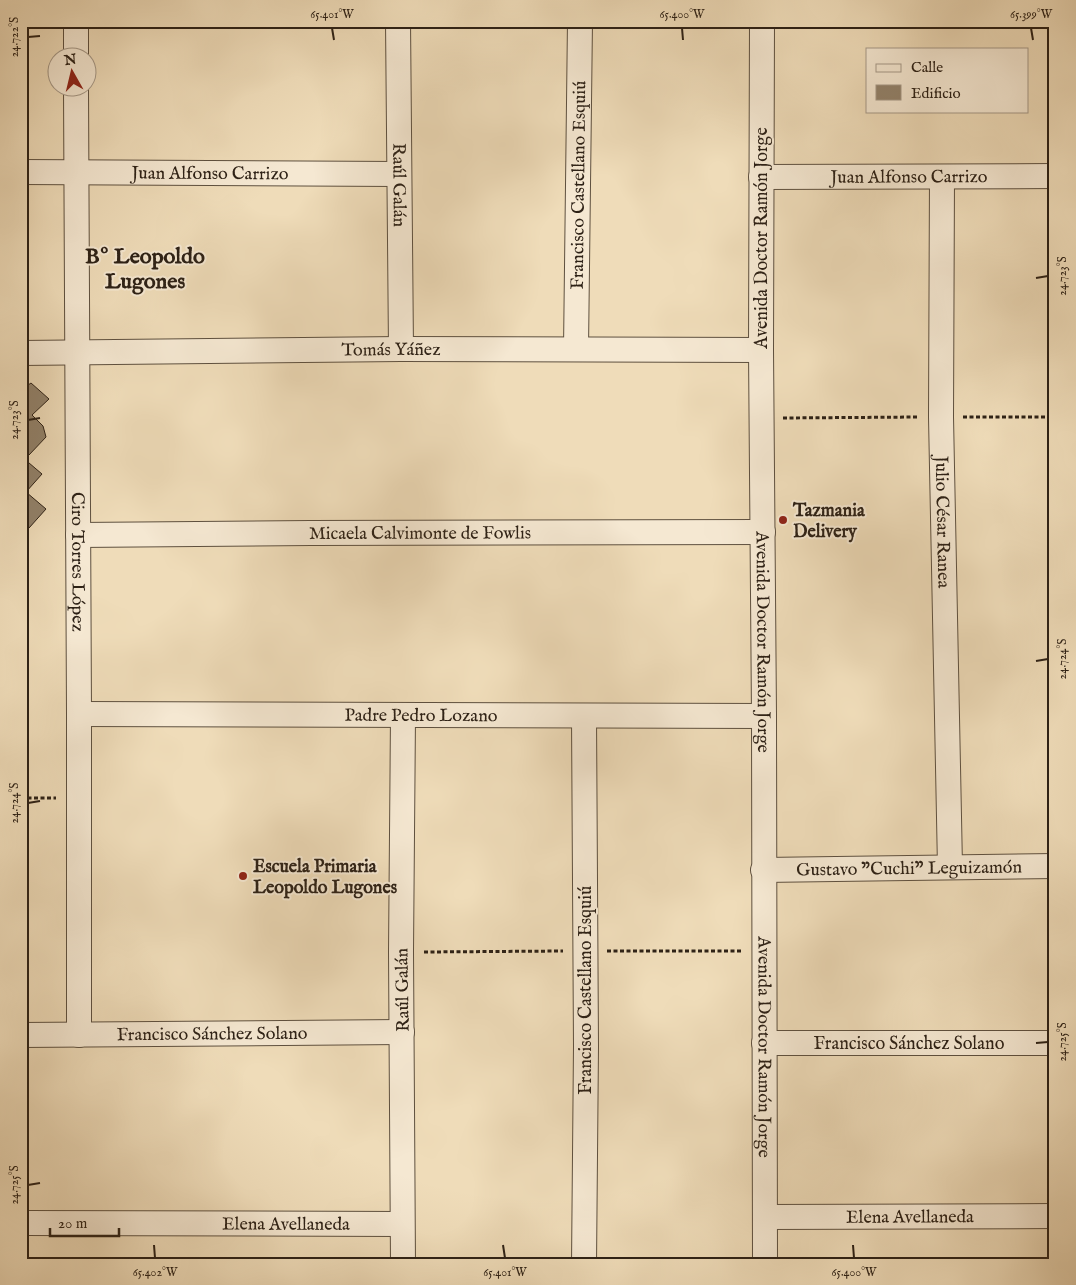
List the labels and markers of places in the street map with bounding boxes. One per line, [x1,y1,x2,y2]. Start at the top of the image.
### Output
place label: Tazmania Delivery [792,500,866,544]
marker: Tazmania Delivery [777,514,789,526]
place label: Escuela Primaria Leopoldo Lugones [253,856,398,900]
marker: Escuela Primaria Leopoldo Lugones [237,870,249,882]

